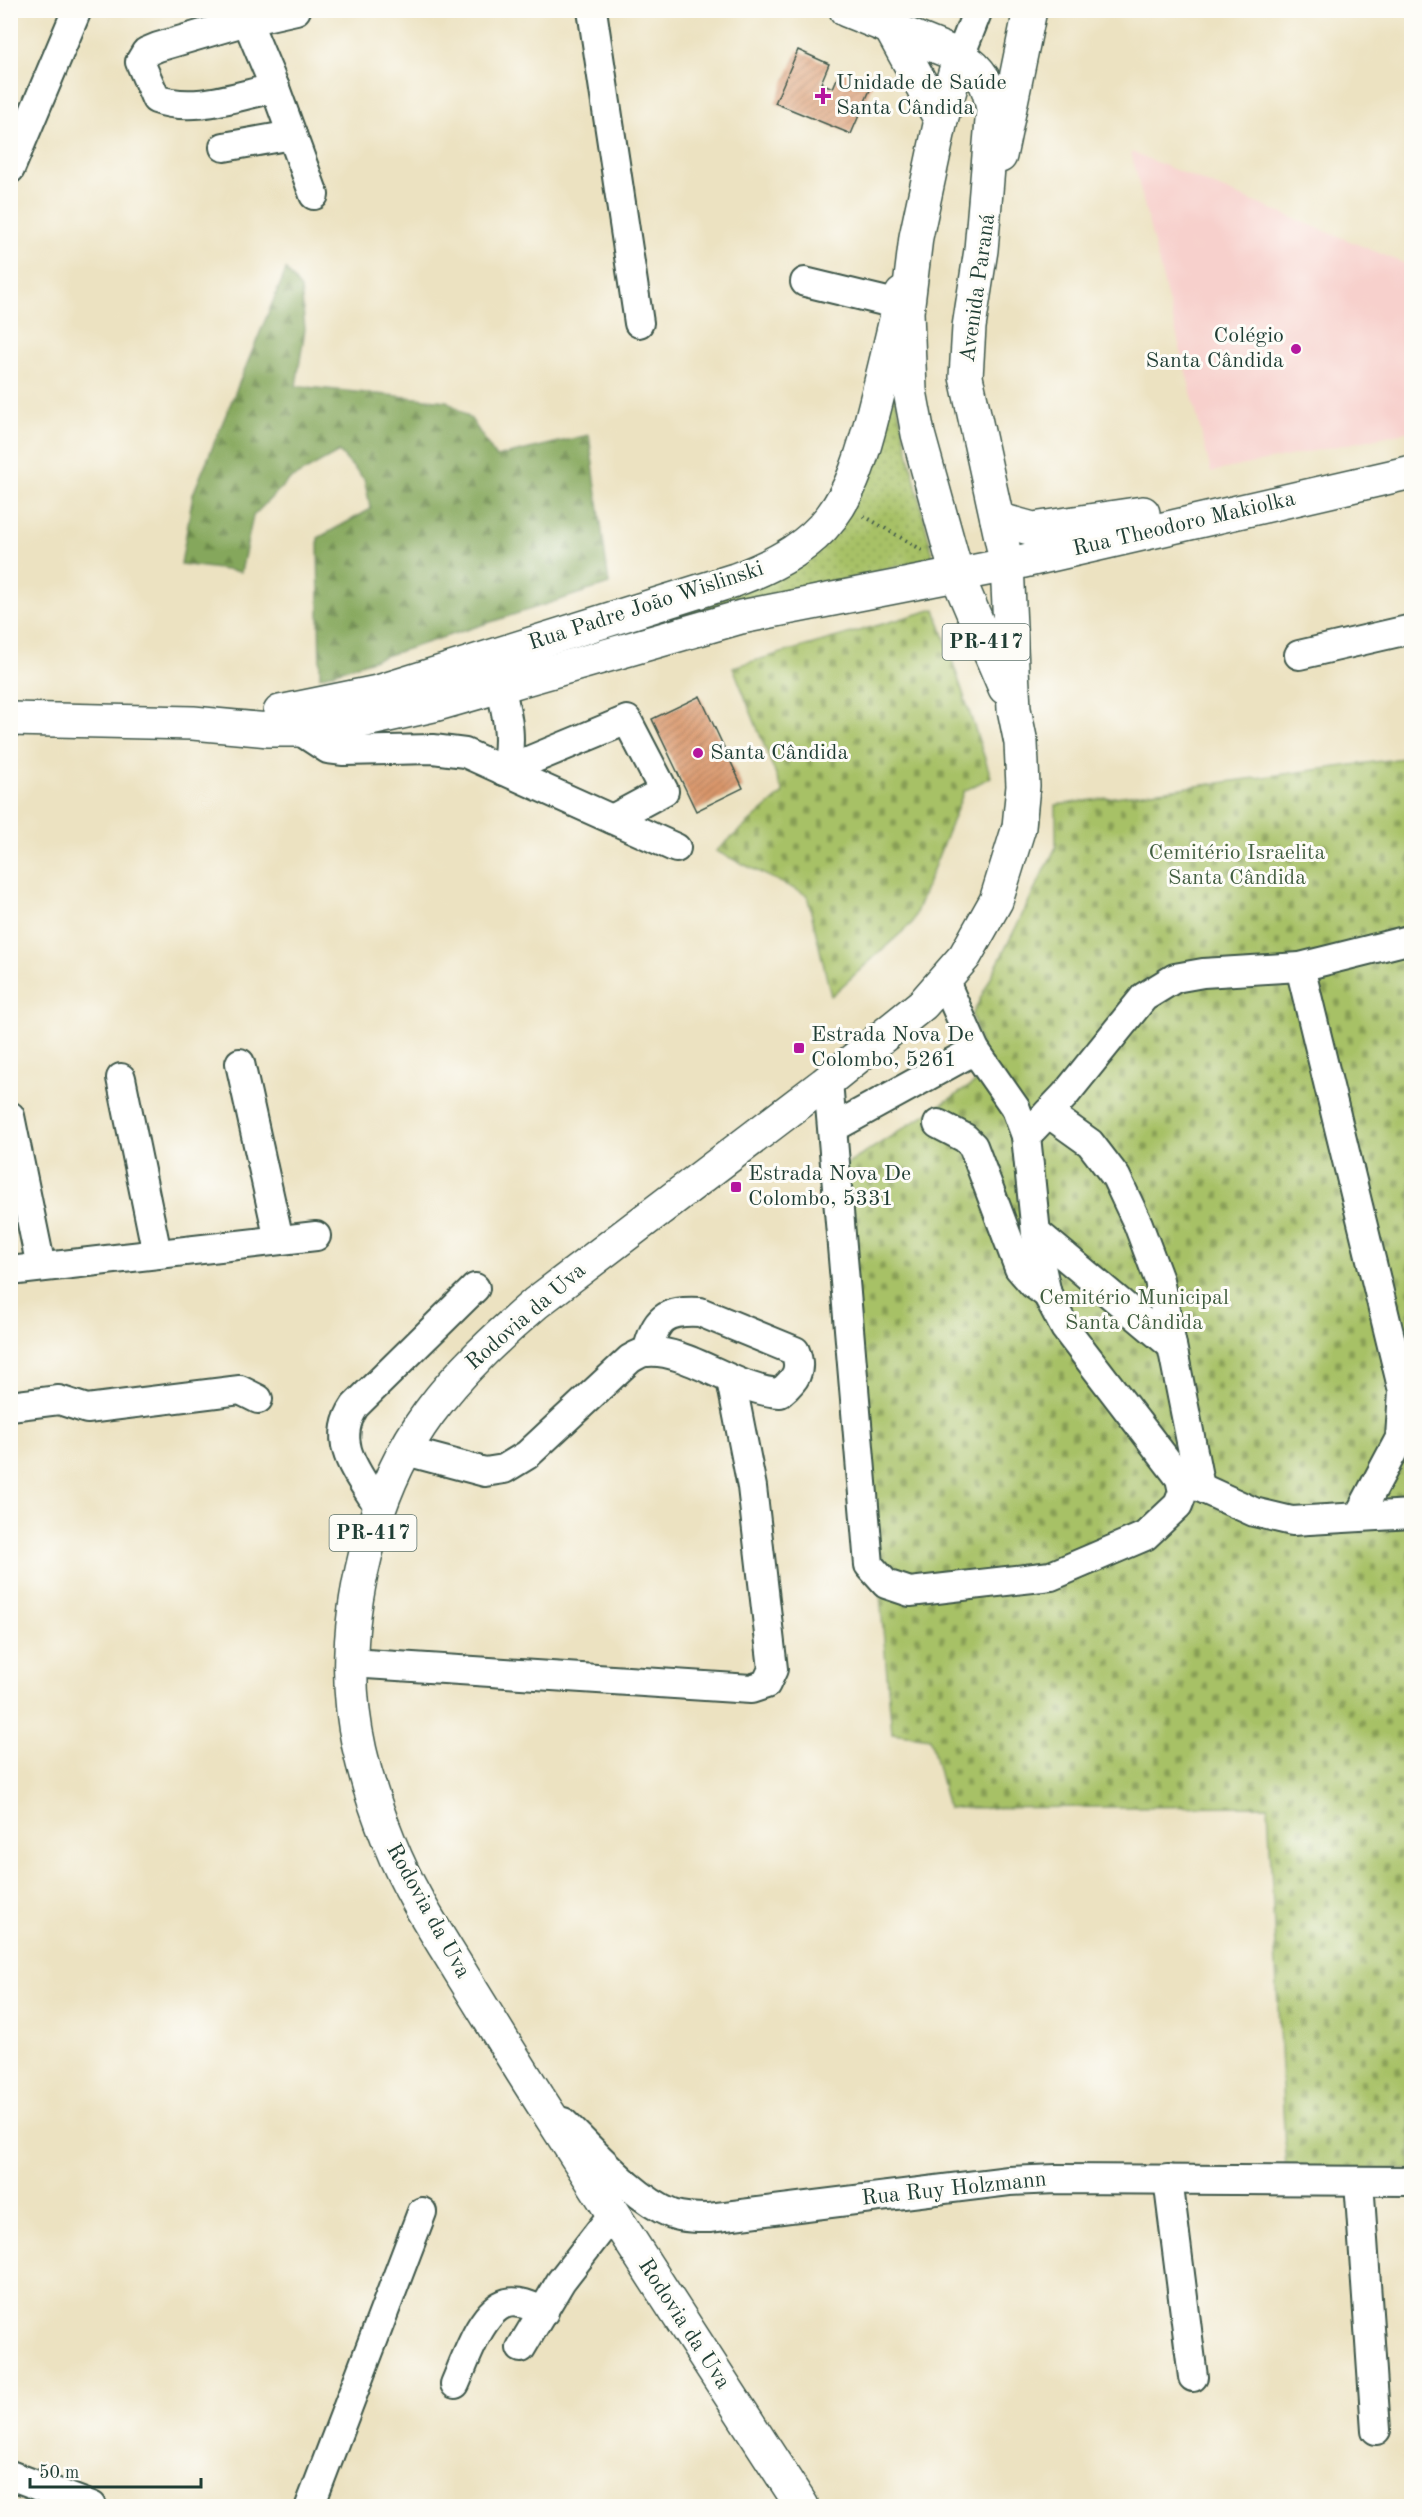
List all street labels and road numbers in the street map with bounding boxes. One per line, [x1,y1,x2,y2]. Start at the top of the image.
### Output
street label: Avenida Paraná [957,212,999,364]
street label: Rua Theodoro Makiolka [1071,488,1297,560]
street label: Rua Padre João Wislinski [526,558,766,654]
road number: PR-417 [942,624,1030,660]
street label: Rodovia da Uva [462,1259,590,1375]
road number: PR-417 [330,1515,416,1551]
street label: Rodovia da Uva [382,1840,474,1982]
street label: Rua Ruy Holzmann [860,2168,1048,2210]
street label: Rodovia da Uva [634,2255,734,2393]

